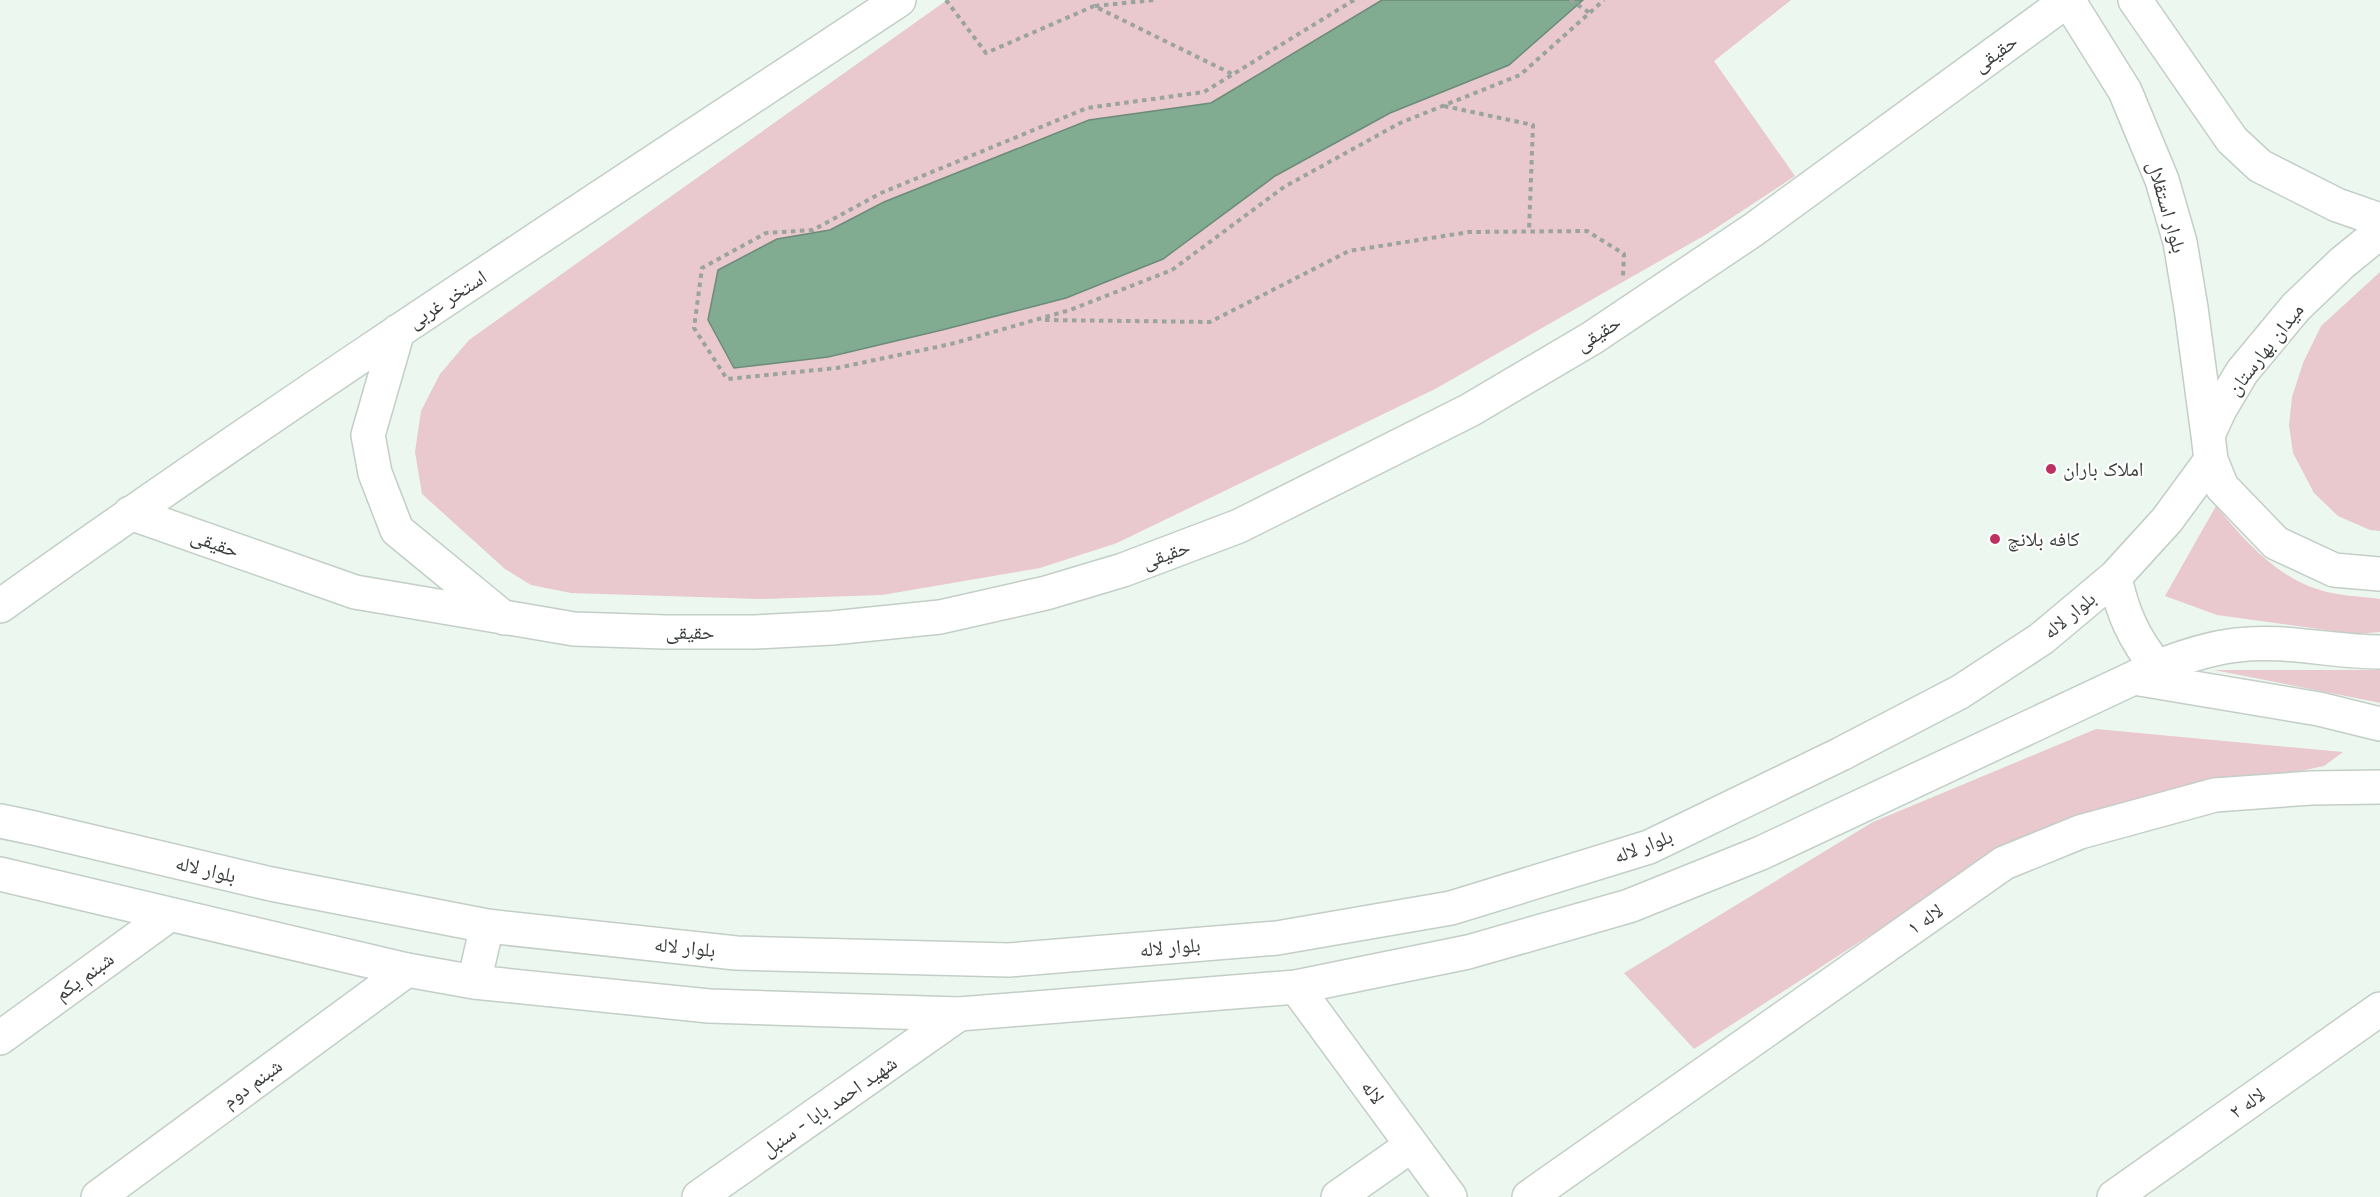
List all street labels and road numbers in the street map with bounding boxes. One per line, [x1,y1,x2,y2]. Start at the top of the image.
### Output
street label: حقیقی [1968,29,2022,77]
street label: بلوار استقلال [2142,158,2192,256]
street label: استخر غربی [403,265,491,333]
street label: میدان بهارستان [2221,298,2309,400]
street label: حقیقی [1571,310,1625,356]
street label: حقیقی [188,524,242,562]
street label: حقیقی [1139,534,1193,574]
street label: بلوار لاله [2038,586,2100,644]
street label: حقیقی [665,620,715,644]
street label: بلوار لاله [1610,824,1676,868]
street label: بلوار لاله [173,850,239,888]
street label: لاله ۱ [1903,898,1947,940]
street label: بلوار لاله [653,932,717,962]
street label: بلوار لاله [1138,932,1202,962]
street label: شبنم یکم [50,947,119,1007]
street label: شهید احمد بابا - سنبل [757,1050,901,1162]
street label: شبنم دوم [217,1053,288,1114]
street label: لاله [1356,1075,1390,1109]
street label: لاله ۲ [2225,1082,2269,1124]

